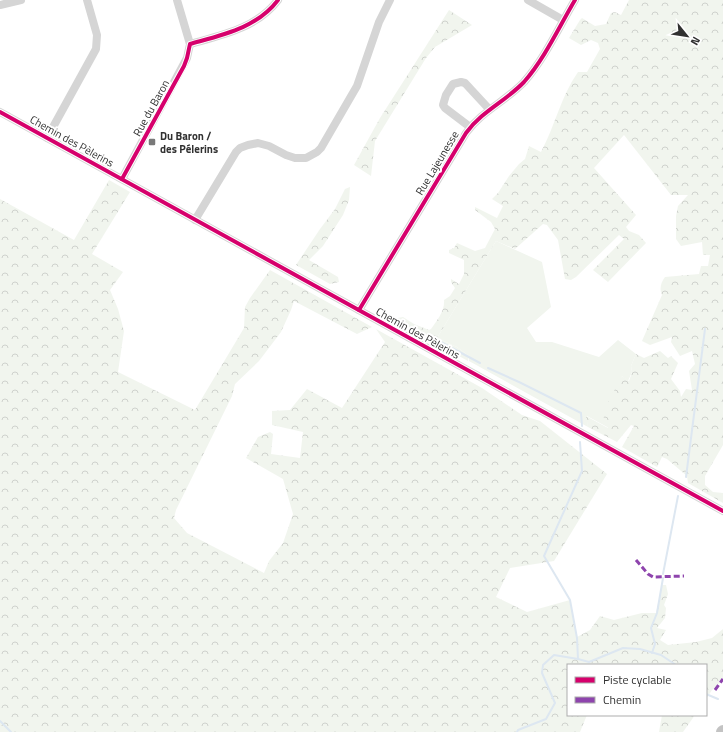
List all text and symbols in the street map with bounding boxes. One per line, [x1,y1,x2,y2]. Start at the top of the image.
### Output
north arrow [667,16,707,56]
text: N [687,34,704,48]
street label: Rue du Baron [129,77,173,139]
street label: Chemin des Pèlerins [27,111,117,171]
street label: Rue Lajeunesse [412,127,463,198]
place label: Du Baron / des Pélerins [160,128,218,157]
marker: Du Baron / des Pélerins [147,137,157,147]
street label: Chemin des Pèlerins [373,303,463,363]
legend [567,664,707,716]
text: Piste cyclable [603,670,671,689]
text: Chemin [603,690,641,709]

